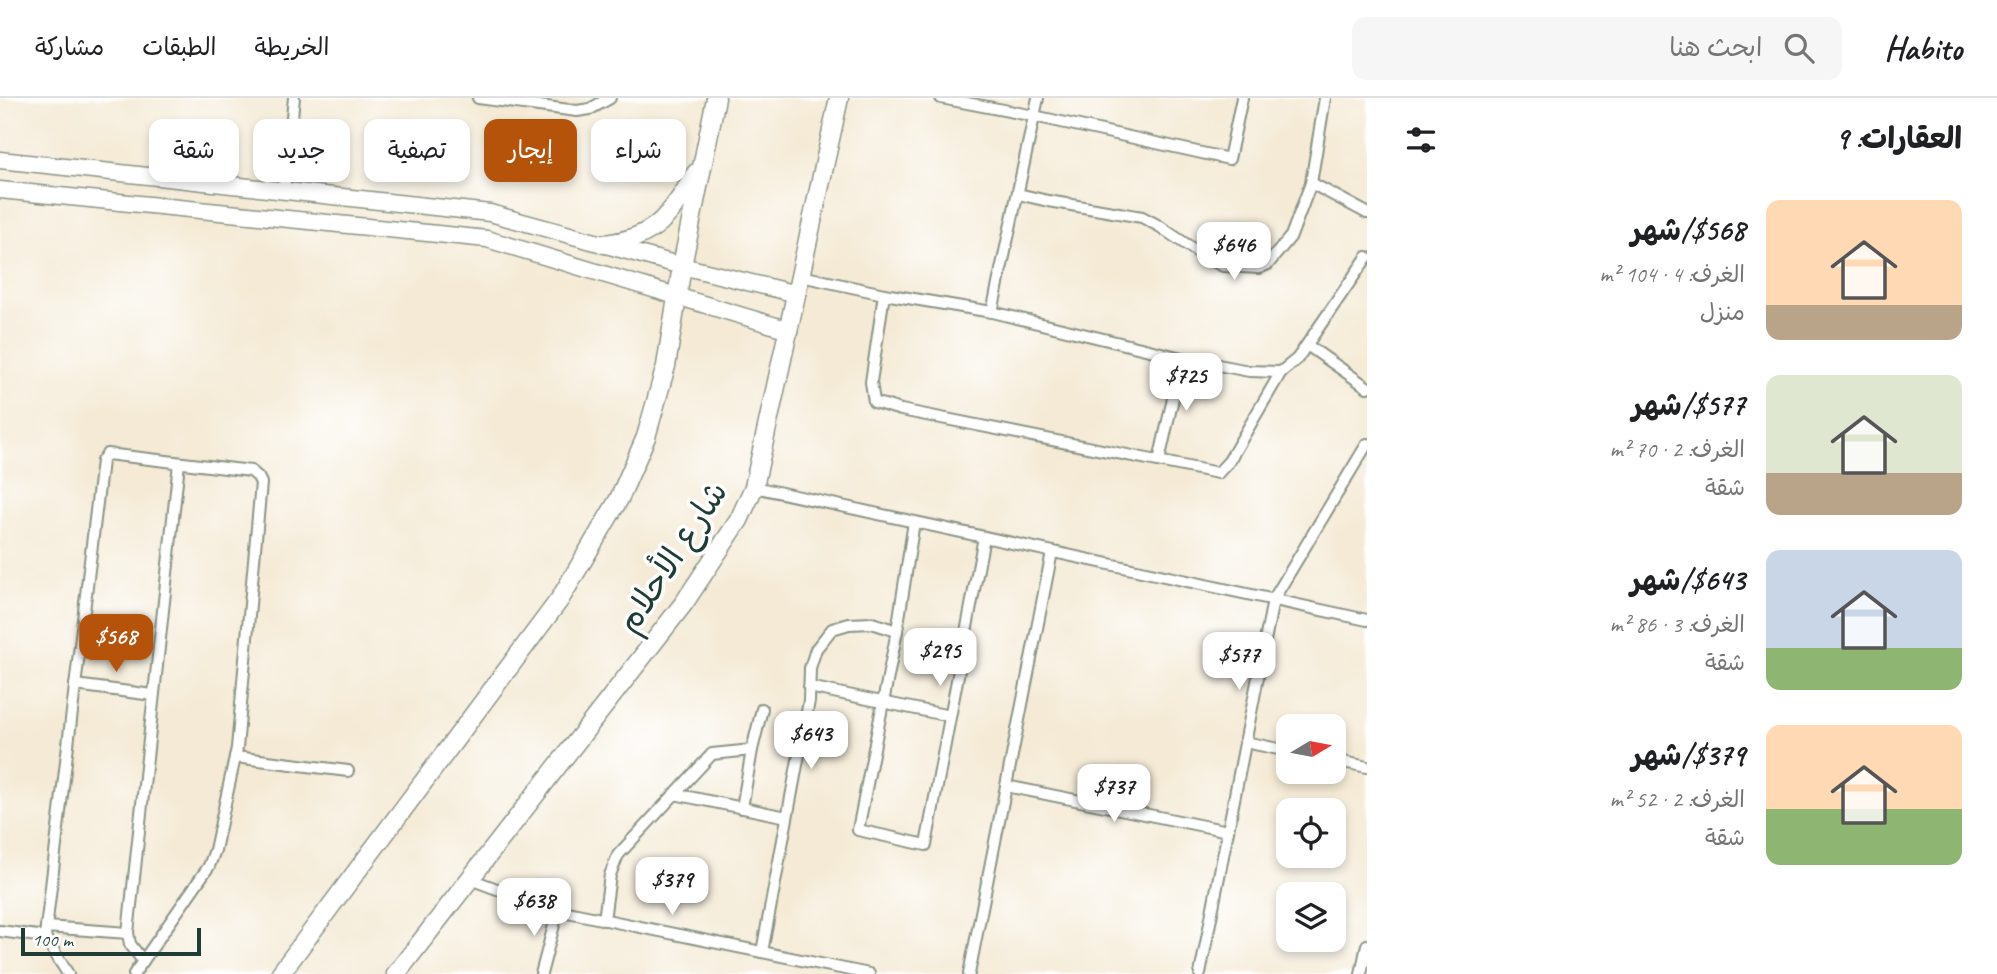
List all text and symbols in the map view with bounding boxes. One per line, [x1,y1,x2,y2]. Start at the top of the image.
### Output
search box [1352,17,1842,80]
text: Habito [1884,27,1962,69]
icon: search [1780,29,1818,67]
text: ابحث هنا [1669,31,1762,64]
text: مشاركة [35,32,104,62]
text: الطبقات [142,32,217,62]
text: الخريطة [255,32,329,62]
chip: شقة [149,119,239,182]
chip: جديد [253,119,350,182]
chip: تصفية [364,119,470,182]
chip: إيجار [484,119,577,182]
chip: شراء [591,119,686,182]
text: العقارات: 9 [1835,119,1962,157]
icon: filters [1402,121,1440,159]
text: $568/شهر [1631,211,1745,249]
pin: $646 [1193,222,1275,282]
icon: home [1822,228,1906,312]
text: $646 [1213,230,1255,259]
text: الغرف: 4 · 104 m² [1599,260,1745,289]
text: منزل [1700,298,1745,327]
pin: $725 [1145,354,1227,413]
text: $725 [1166,361,1206,390]
text: $577/شهر [1632,386,1745,424]
icon: home [1822,403,1906,487]
text: الغرف: 2 · 70 m² [1610,435,1745,464]
street label: شارع الأحلام [606,472,740,643]
text: شقة [1705,473,1745,502]
text: $643/شهر [1631,561,1745,599]
icon: home [1822,578,1906,662]
text: الغرف: 3 · 86 m² [1610,610,1745,639]
pin: $568 [75,614,157,674]
text: $568 [95,622,137,651]
pin: $295 [899,628,981,688]
pin: $577 [1198,632,1280,692]
text: $295 [920,636,960,665]
text: $577 [1219,640,1259,669]
text: شقة [1705,648,1745,677]
pin: $643 [770,712,852,771]
north arrow [1276,714,1346,784]
map controls [1276,714,1346,952]
text: $643 [790,719,832,748]
text: $379/شهر [1632,736,1745,774]
icon: home [1822,753,1906,837]
pin: $737 [1073,764,1155,824]
text: $737 [1093,772,1135,801]
text: الغرف: 2 · 52 m² [1610,785,1745,814]
button: locate [1276,798,1346,868]
text: شقة [1705,823,1745,852]
pin: $379 [631,858,713,917]
text: $379 [651,865,693,894]
pin: $638 [493,878,575,938]
button: layers [1276,882,1346,952]
text: $638 [513,886,555,915]
scale bar [21,925,201,957]
text: 100 m [32,928,73,952]

